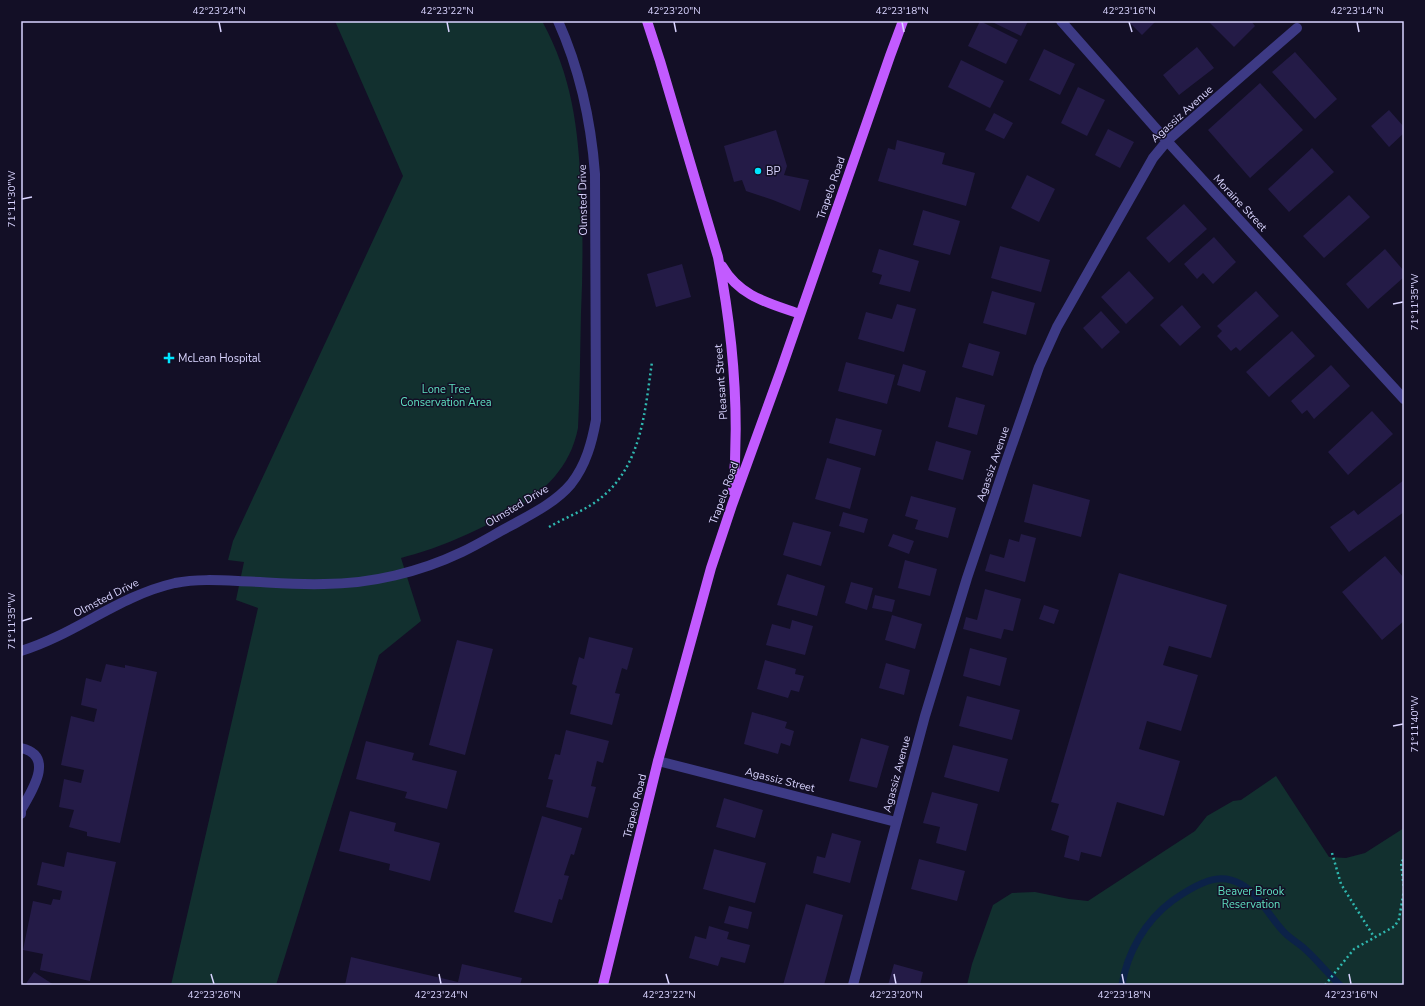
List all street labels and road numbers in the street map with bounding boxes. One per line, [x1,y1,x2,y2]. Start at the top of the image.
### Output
street label: Agassiz Avenue [1148,82,1216,146]
street label: Trapelo Road [813,155,849,221]
street label: Olmsted Drive [575,164,591,236]
street label: Moraine Street [1210,171,1270,235]
street label: Pleasant Street [711,343,731,420]
street label: Agassiz Avenue [973,424,1013,504]
street label: Trapelo Road [706,460,742,526]
street label: Olmsted Drive [483,481,552,531]
street label: Olmsted Drive [71,575,141,621]
street label: Agassiz Avenue [880,734,914,814]
street label: Agassiz Street [744,764,817,796]
street label: Trapelo Road [620,772,650,840]

